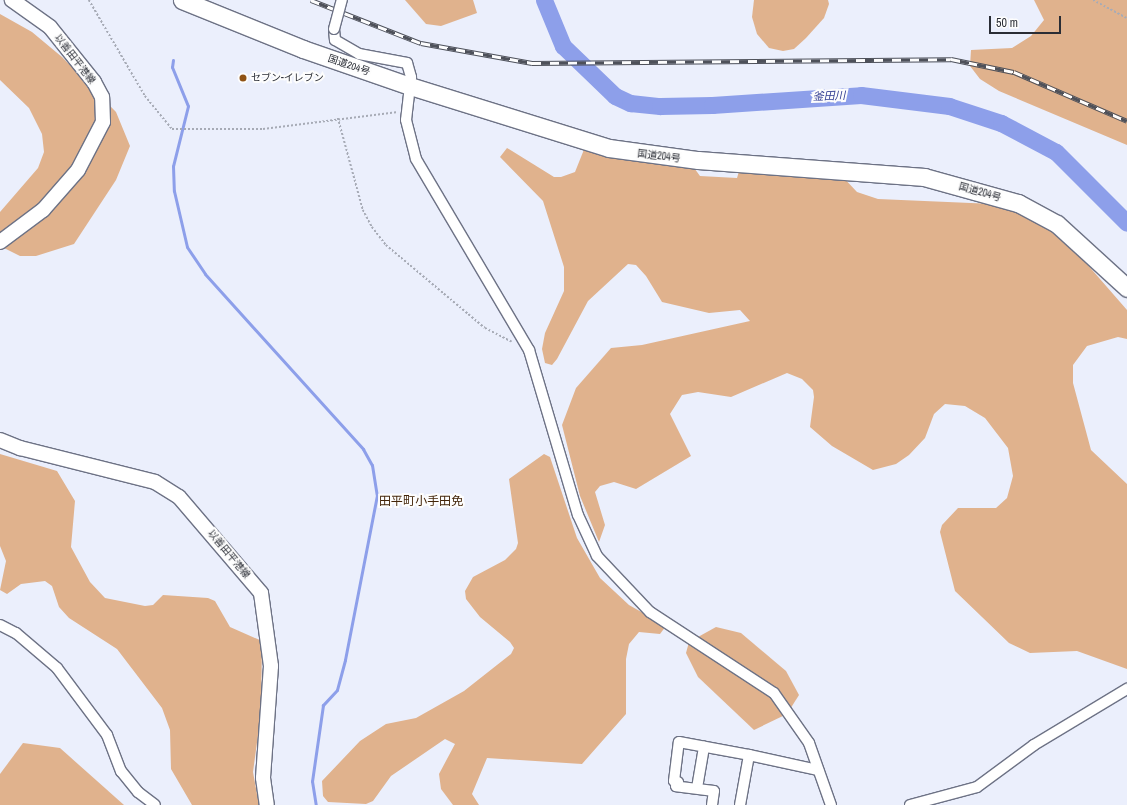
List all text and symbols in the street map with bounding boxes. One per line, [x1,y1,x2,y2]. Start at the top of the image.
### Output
scale bar [991,8,1063,34]
text: 50 m [996,15,1018,31]
street label: 以善田平港線 [52,32,98,86]
street label: 国道204号 [326,52,372,78]
place label: セブン-イレブン [251,72,324,84]
marker: セブン-イレブン [238,73,248,83]
water label: 釜田川 [812,89,846,103]
street label: 国道204号 [637,147,681,165]
street label: 国道204号 [957,180,1003,204]
district label: 田平町小手田免 [379,495,463,509]
street label: 以善田平港線 [205,527,253,581]

